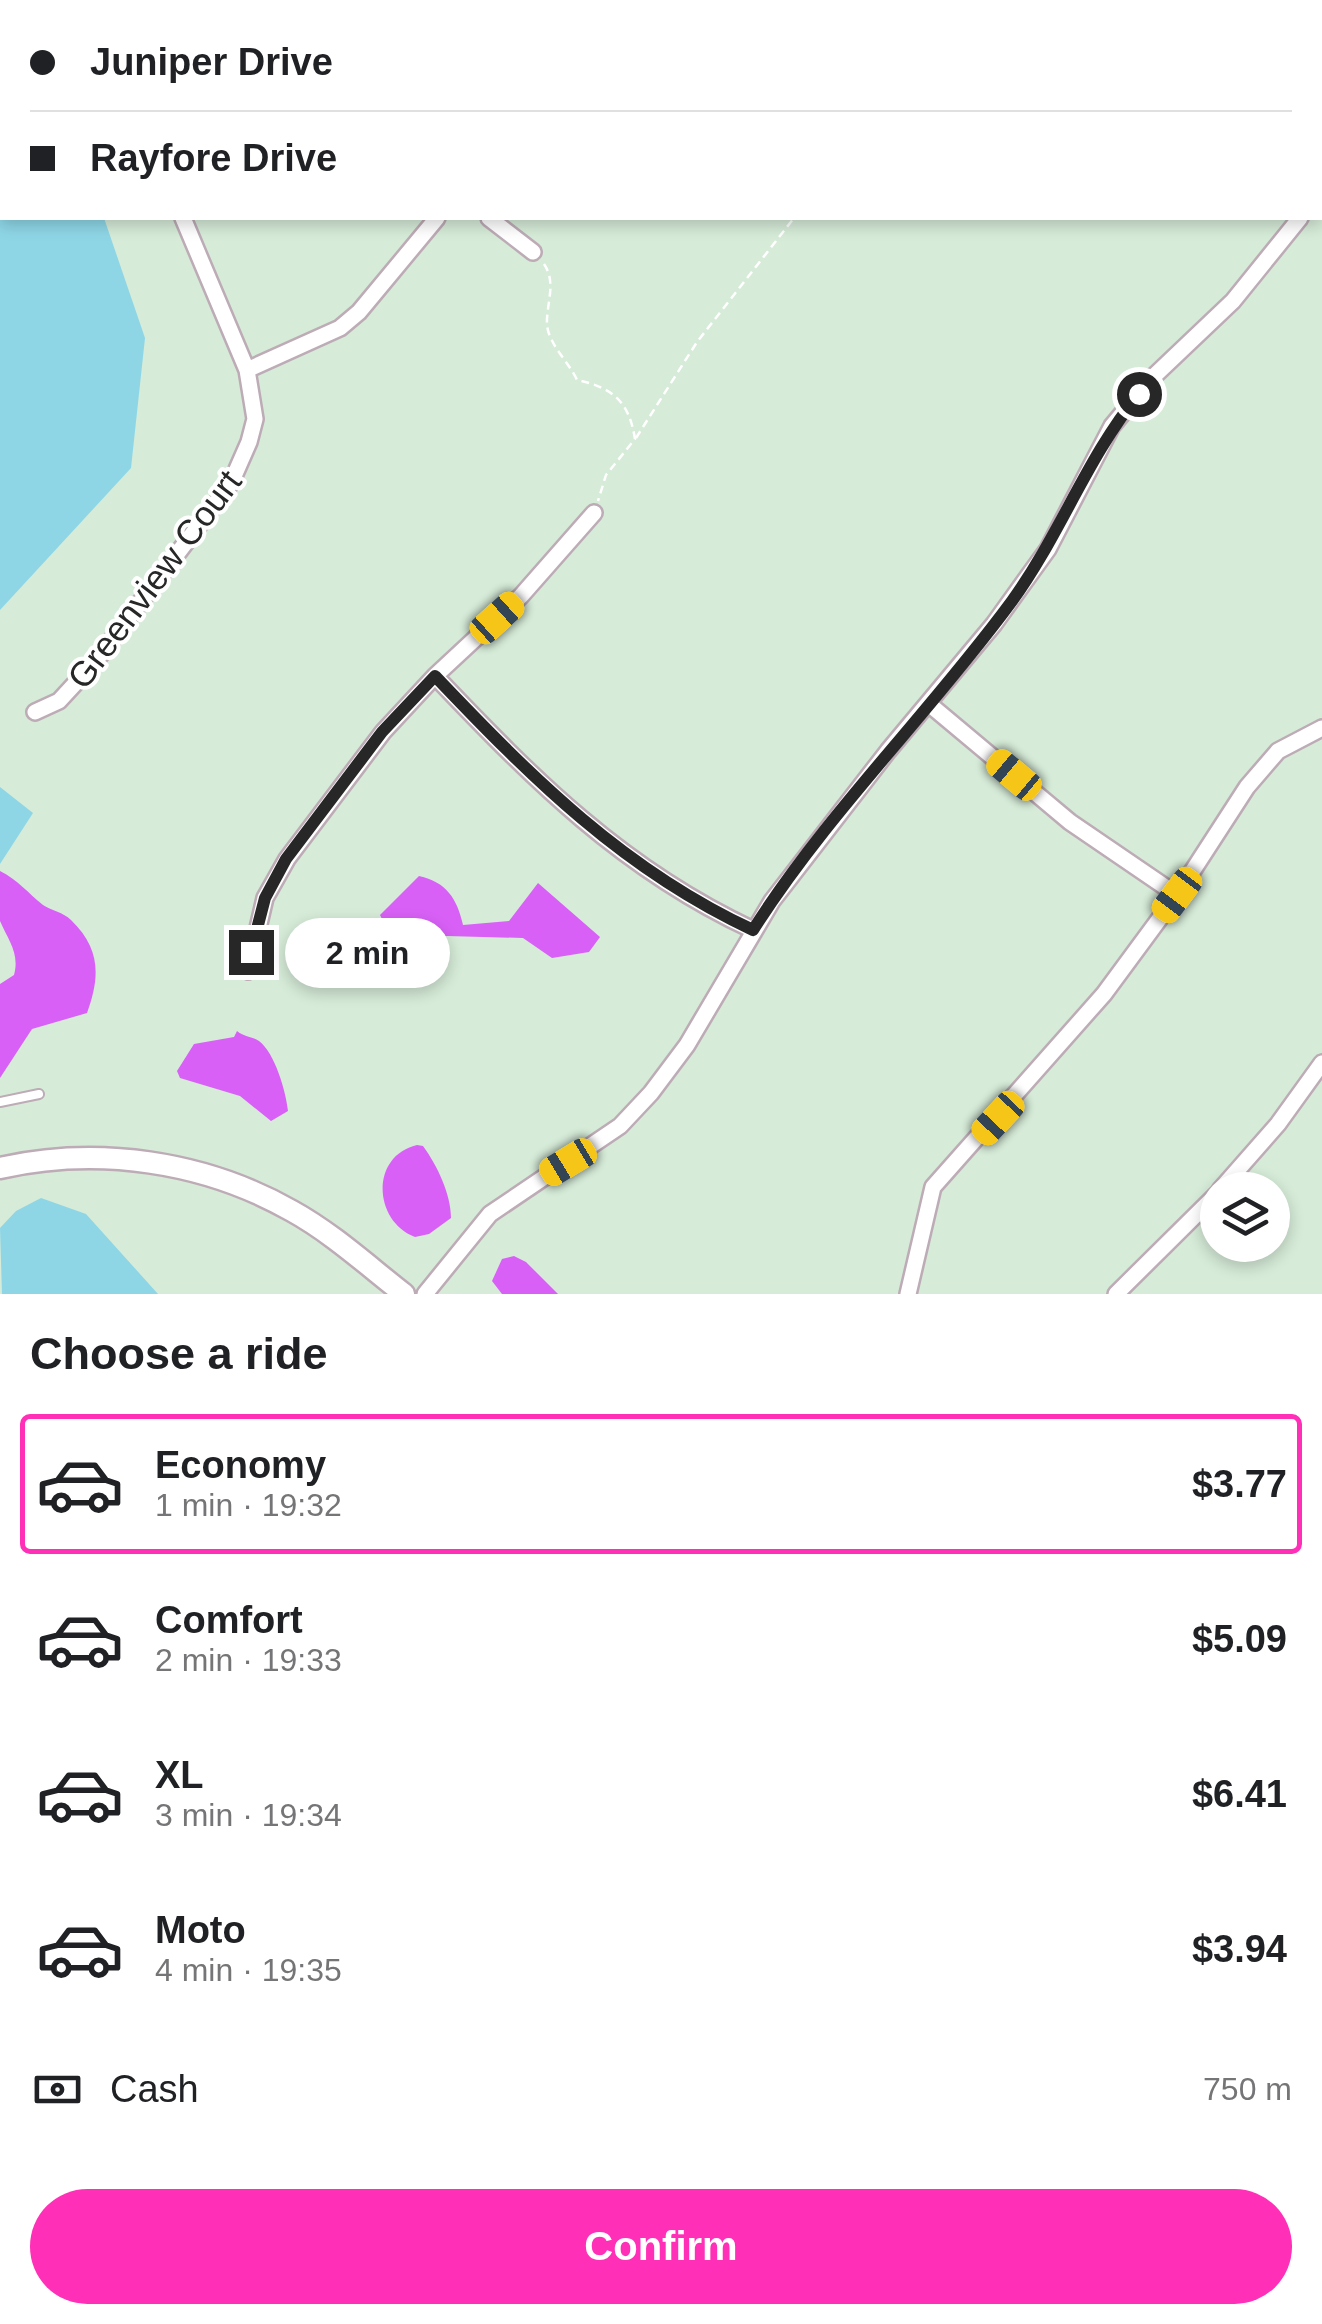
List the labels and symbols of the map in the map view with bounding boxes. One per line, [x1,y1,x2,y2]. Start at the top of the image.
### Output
route start [1117,372,1162,417]
street label: Greenview Court [59,462,249,696]
car [465,587,529,649]
car [981,744,1047,806]
car [1147,862,1207,928]
callout: 2 min [286,917,451,987]
route end [229,930,274,975]
car [967,1086,1029,1150]
car [535,1134,601,1190]

